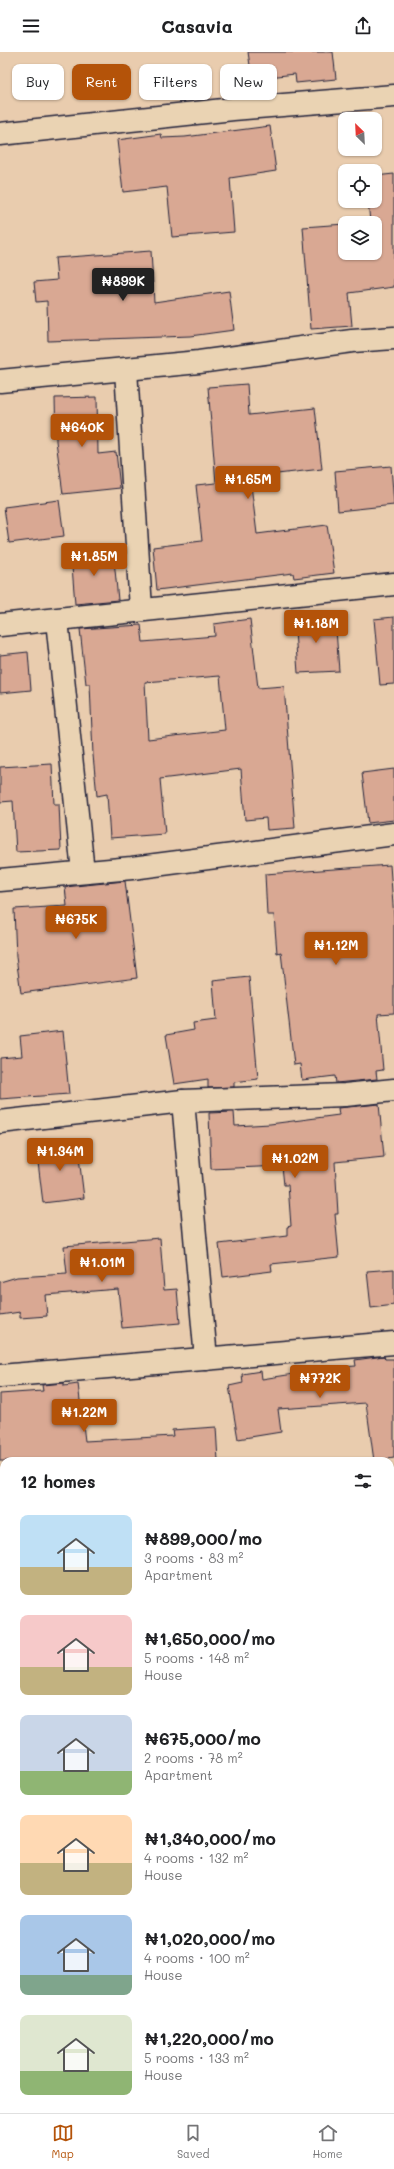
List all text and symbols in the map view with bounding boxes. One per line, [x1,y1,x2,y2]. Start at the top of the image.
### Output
text: Casavia [161,14,233,38]
icon: menu [20,15,42,37]
icon: share [352,15,374,37]
chip: Buy [12,64,64,100]
chip: Rent [72,64,131,100]
chip: Filters [139,64,212,100]
chip: New [220,64,277,100]
north arrow [338,112,382,156]
map controls [338,112,382,260]
button: locate [338,164,382,208]
button: layers [338,216,382,260]
pin: ₦899K [95,268,151,302]
text: ₦899K [101,272,145,289]
pin: ₦640K [54,414,110,448]
text: ₦640K [60,418,104,435]
pin: ₦1.65M [215,466,281,500]
text: ₦1.65M [224,470,272,487]
pin: ₦1.85M [61,543,127,577]
text: ₦1.85M [70,547,118,564]
pin: ₦1.18M [283,610,349,644]
text: ₦1.18M [293,614,339,631]
pin: ₦675K [48,906,104,940]
text: ₦675K [55,910,97,927]
pin: ₦1.12M [303,932,369,966]
text: ₦1.12M [313,936,359,953]
pin: ₦1.34M [27,1138,93,1172]
text: ₦1.34M [36,1142,84,1159]
pin: ₦1.02M [262,1145,328,1179]
text: ₦1.02M [271,1149,319,1166]
pin: ₦1.01M [69,1249,135,1283]
text: ₦1.01M [79,1253,125,1270]
pin: ₦772K [292,1365,348,1399]
text: ₦772K [299,1369,341,1386]
pin: ₦1.22M [51,1399,117,1433]
text: ₦1.22M [61,1403,107,1420]
text: 12 homes [20,1470,96,1492]
icon: filters [352,1470,374,1492]
text: ₦899,000/mo [144,1527,262,1549]
icon: home [52,1531,100,1579]
text: 3 rooms · 83 m² [144,1549,243,1566]
text: Apartment [144,1566,213,1583]
text: ₦1,650,000/mo [144,1627,275,1649]
icon: home [52,1631,100,1679]
text: 5 rooms · 148 m² [144,1649,249,1666]
text: House [144,1666,182,1683]
text: ₦675,000/mo [144,1727,261,1749]
icon: home [52,1731,100,1779]
text: 2 rooms · 78 m² [144,1749,243,1766]
text: Apartment [144,1766,213,1783]
text: ₦1,340,000/mo [144,1827,276,1849]
icon: home [52,1831,100,1879]
text: 4 rooms · 132 m² [144,1849,249,1866]
text: House [144,1866,182,1883]
text: ₦1,020,000/mo [144,1927,275,1949]
icon: home [52,1931,100,1979]
text: 4 rooms · 100 m² [144,1949,250,1966]
text: House [144,1966,182,1983]
text: ₦1,220,000/mo [144,2027,274,2049]
icon: home [52,2031,100,2079]
text: 5 rooms · 133 m² [144,2049,249,2066]
text: House [144,2066,182,2083]
tab: Map [51,2122,74,2161]
tab: Saved [177,2122,210,2161]
tab: Home [313,2122,342,2161]

